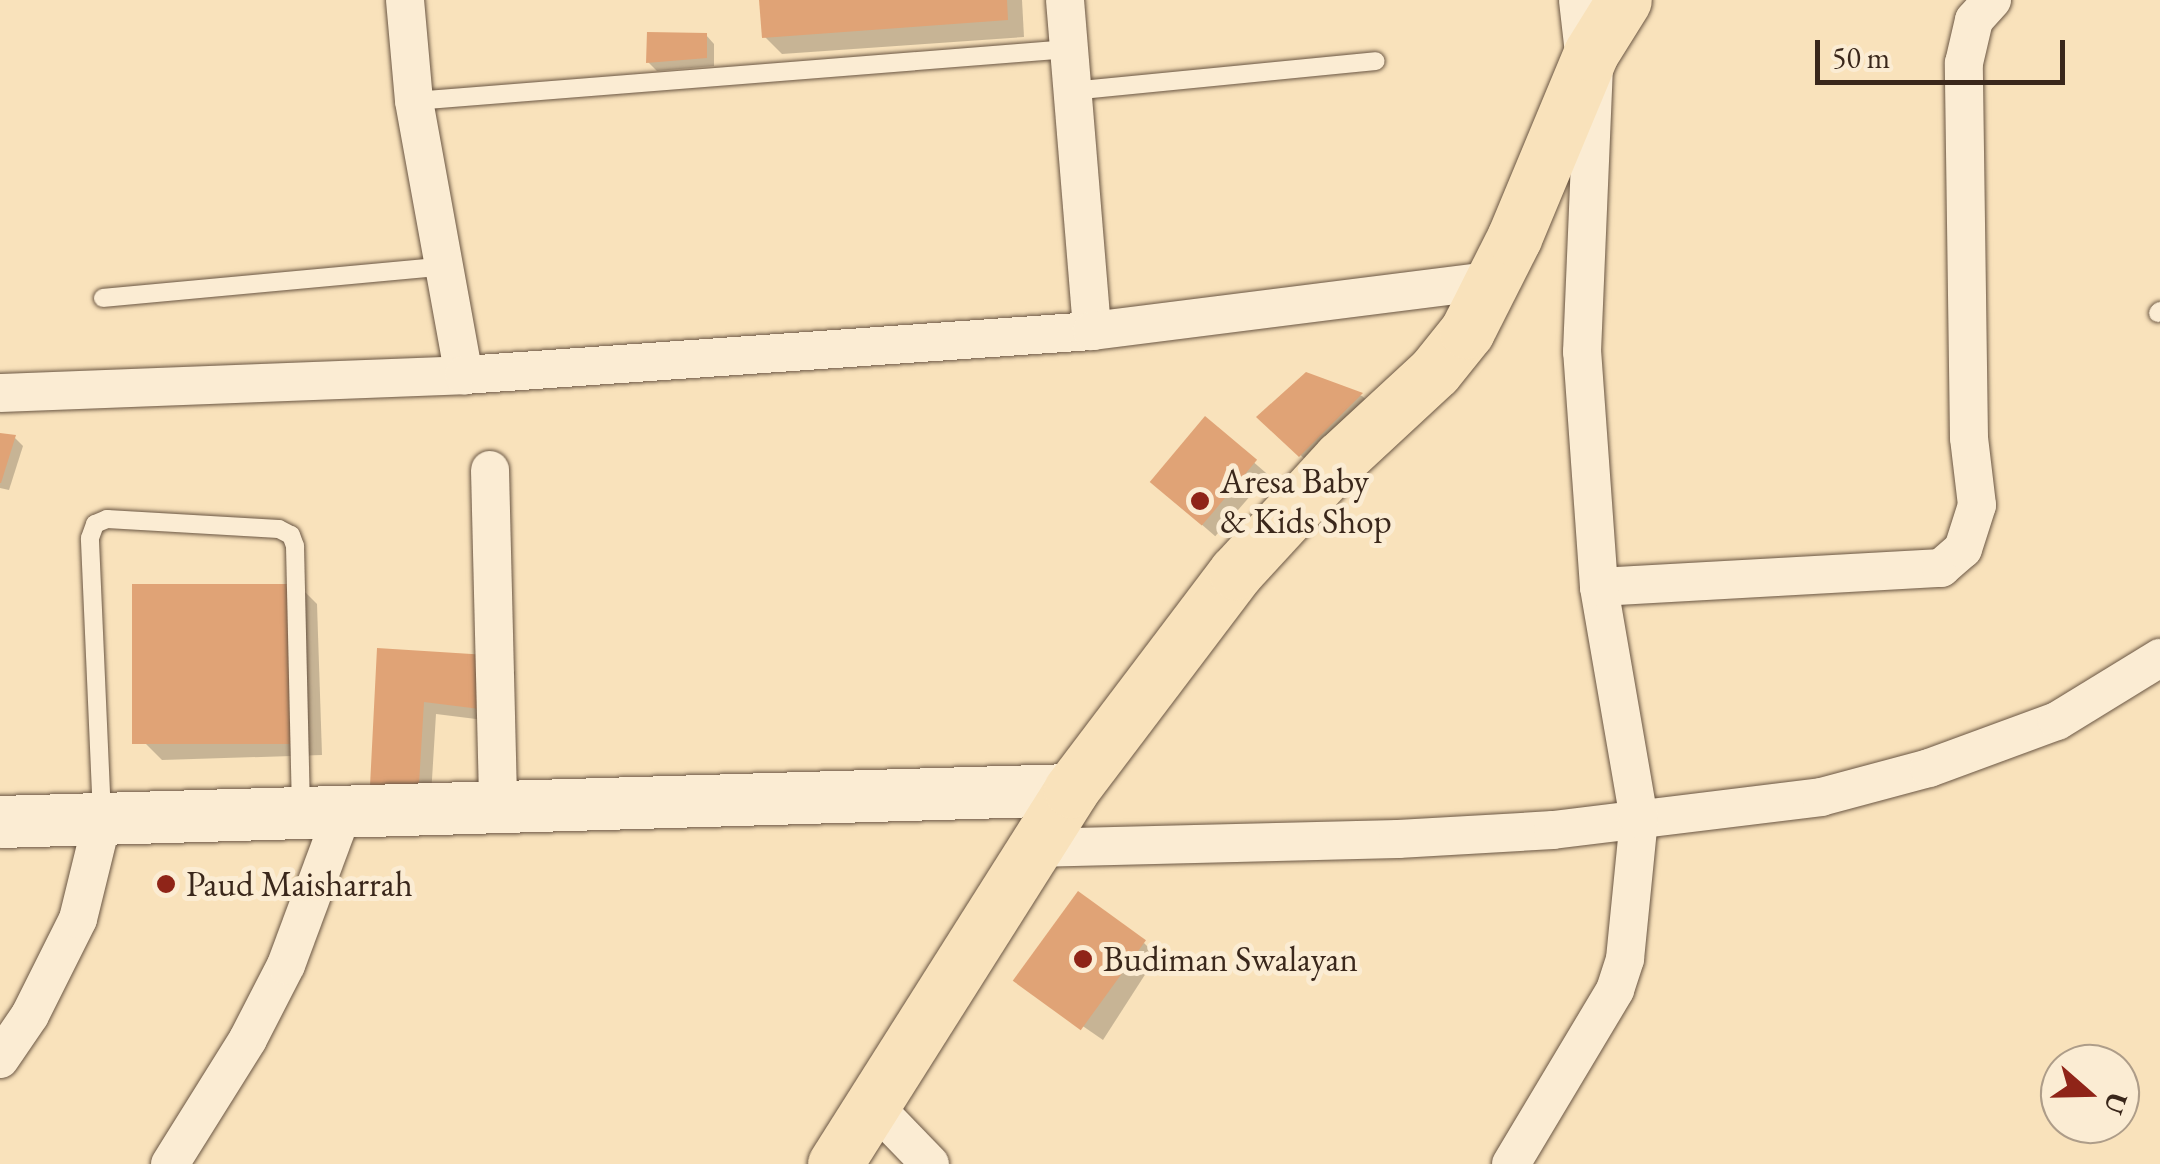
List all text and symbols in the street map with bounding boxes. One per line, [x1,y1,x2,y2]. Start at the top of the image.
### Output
scale bar [1820,20,2070,82]
text: 50 m [1832,38,1890,77]
place label: Aresa Baby & Kids Shop [1220,460,1392,542]
marker: Aresa Baby & Kids Shop [1189,490,1211,512]
place label: Paud Maisharrah [186,863,413,905]
marker: Paud Maisharrah [155,873,177,895]
place label: Budiman Swalayan [1103,938,1358,980]
marker: Budiman Swalayan [1072,948,1094,970]
north arrow [2040,1044,2140,1144]
text: U [2096,1088,2137,1120]

